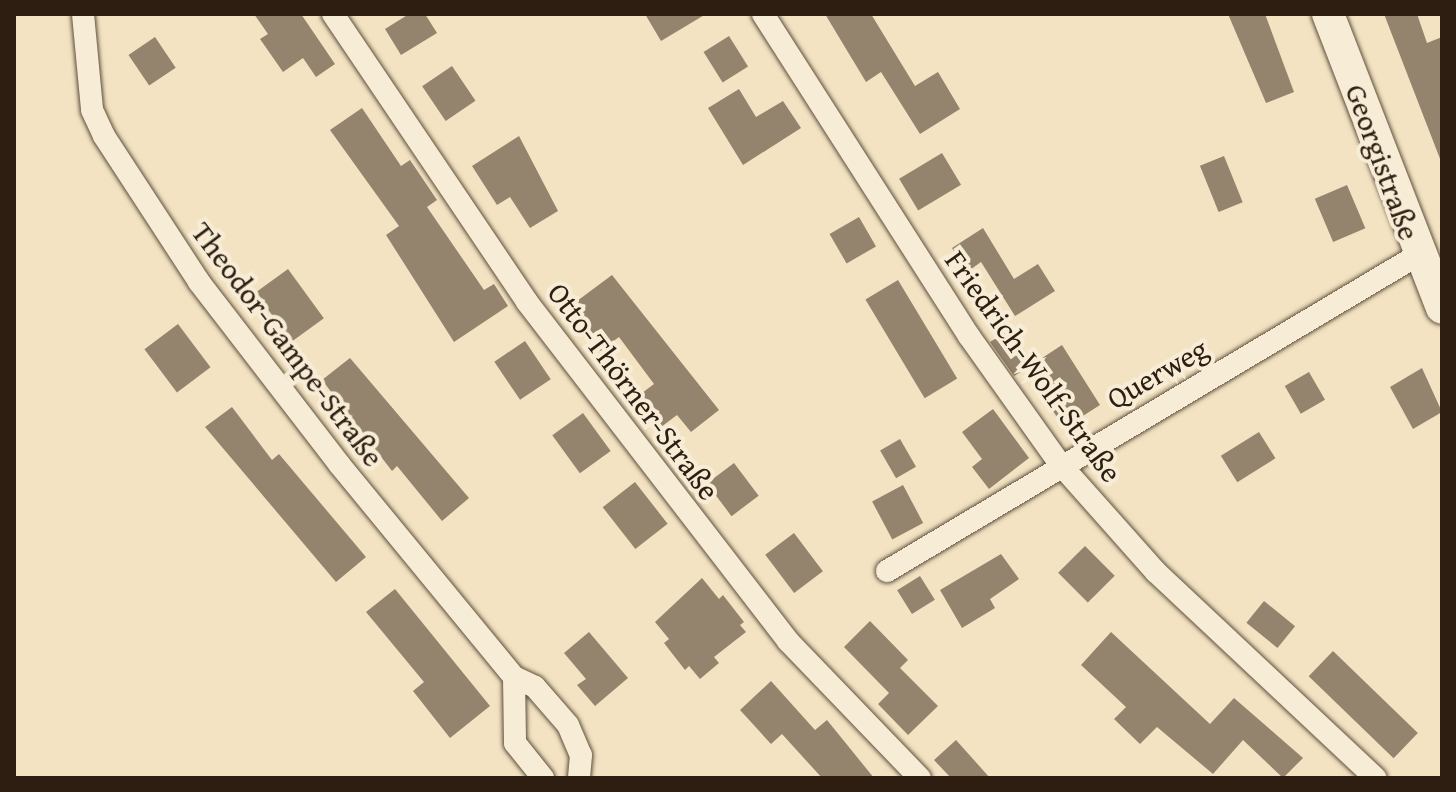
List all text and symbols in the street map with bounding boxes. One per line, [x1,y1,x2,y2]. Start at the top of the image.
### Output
street label: Georgistraße [1338,79,1428,245]
street label: Theodor-Gampe-Straße [184,215,392,473]
street label: Friedrich-Wolf-Straße [938,243,1130,489]
street label: Otto-Thörner-Straße [540,275,728,507]
street label: Querweg [1100,330,1214,416]

